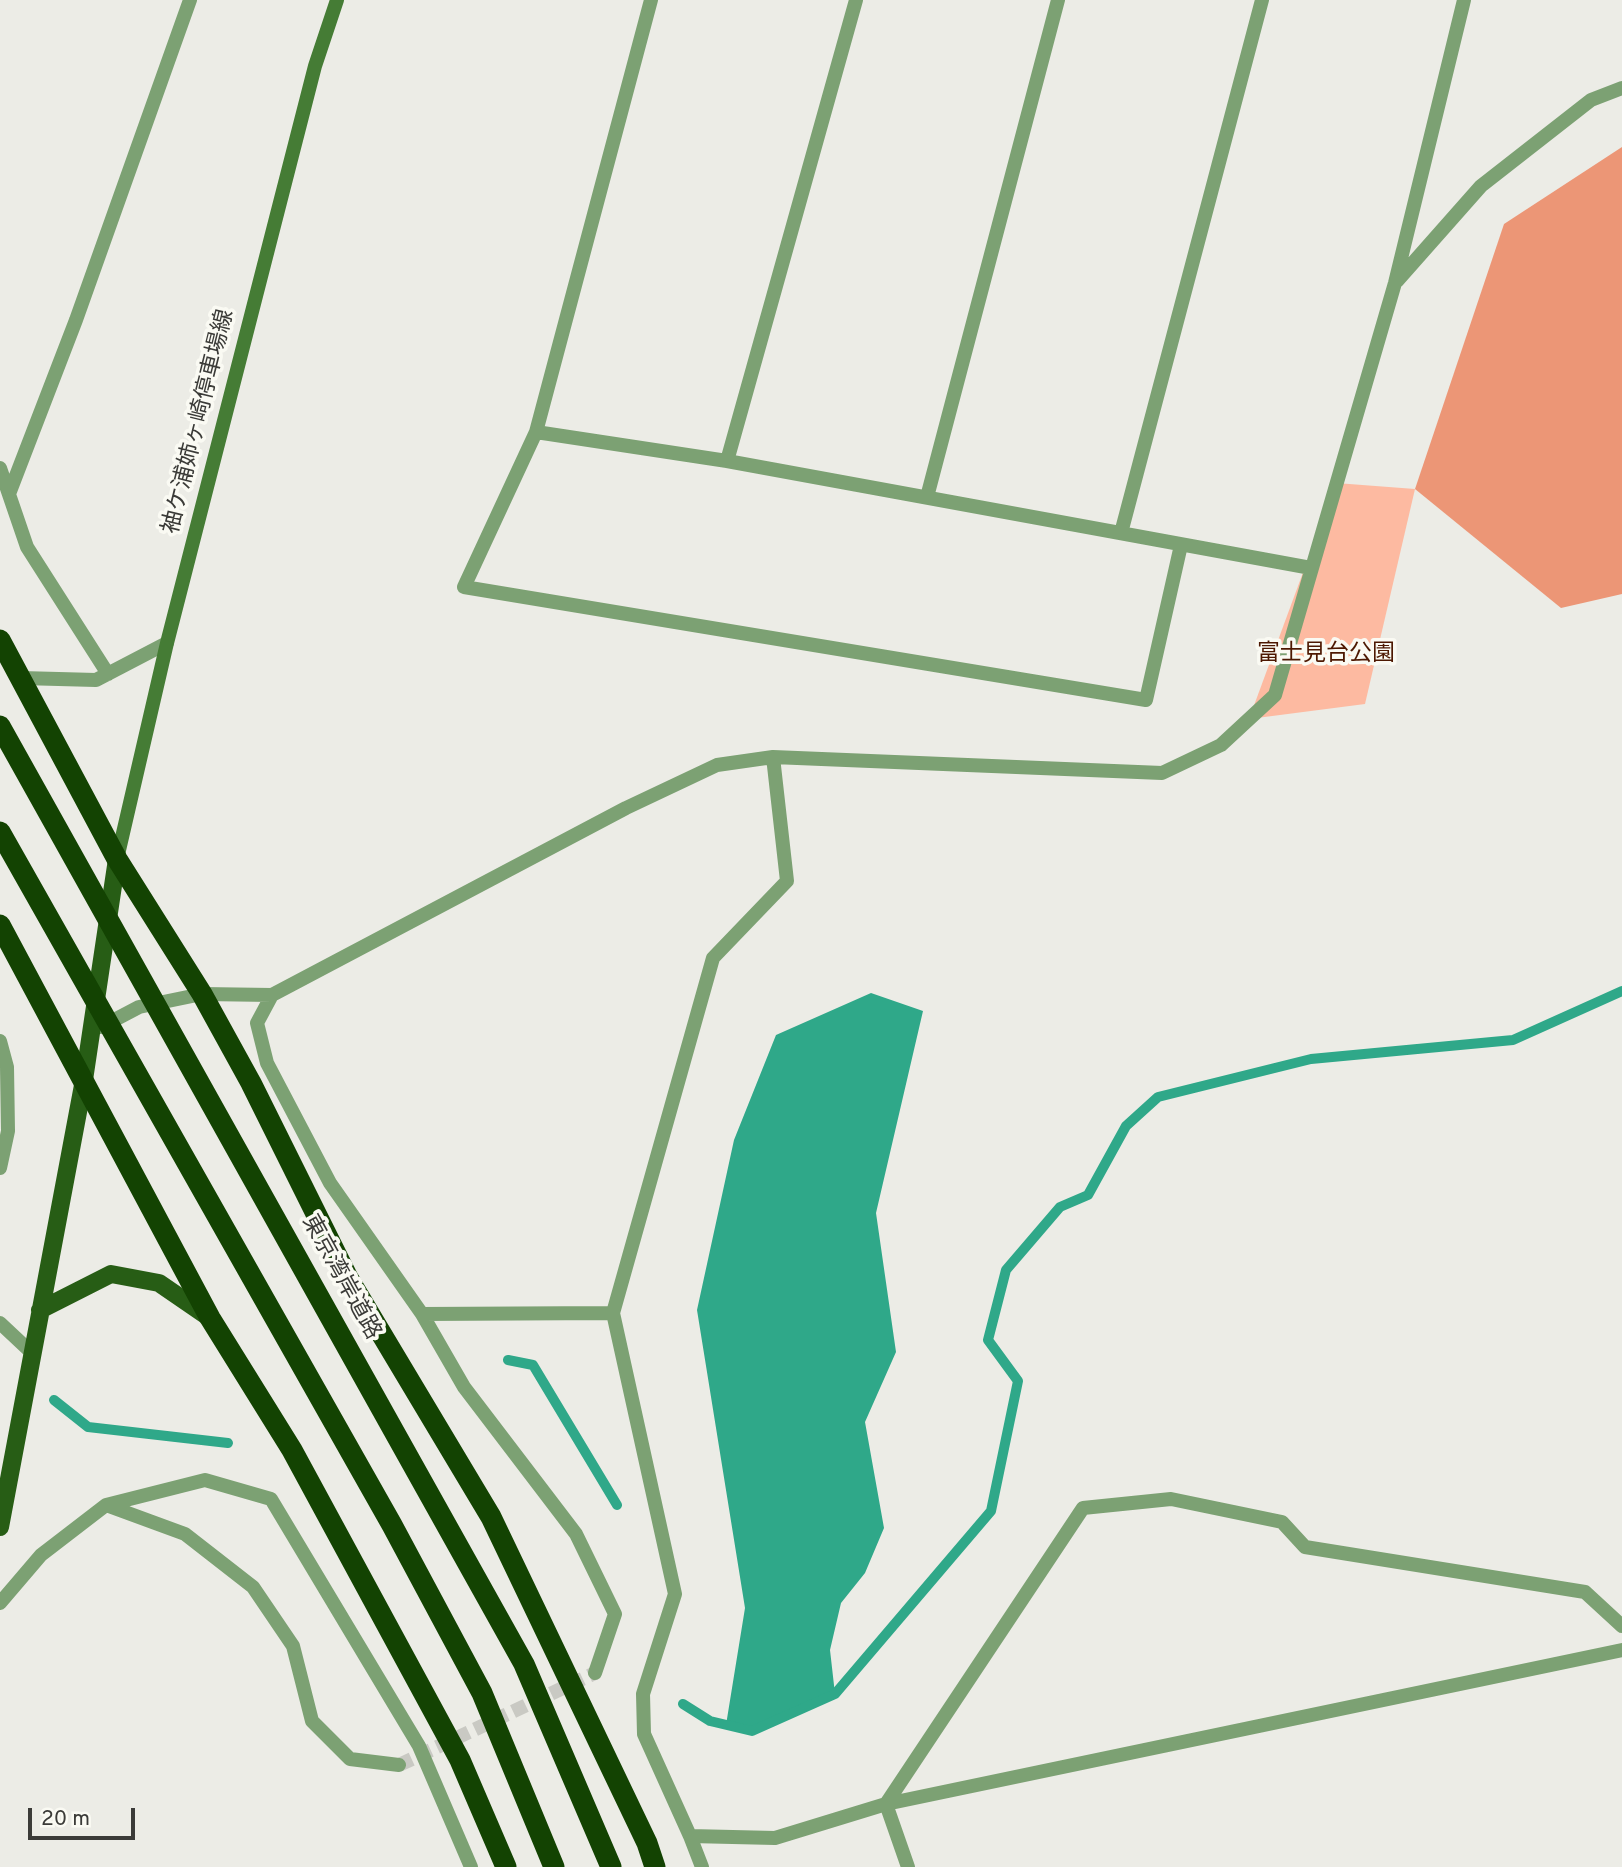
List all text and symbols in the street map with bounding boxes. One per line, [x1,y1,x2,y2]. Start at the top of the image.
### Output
street label: 袖ケ浦姉ヶ崎停車場線 [159,307,241,537]
park label: 富士見台公園 [1257,641,1395,669]
street label: 東京湾岸道路 [294,1211,386,1345]
scale bar [32,1794,138,1838]
text: 20 m [41,1806,90,1833]

